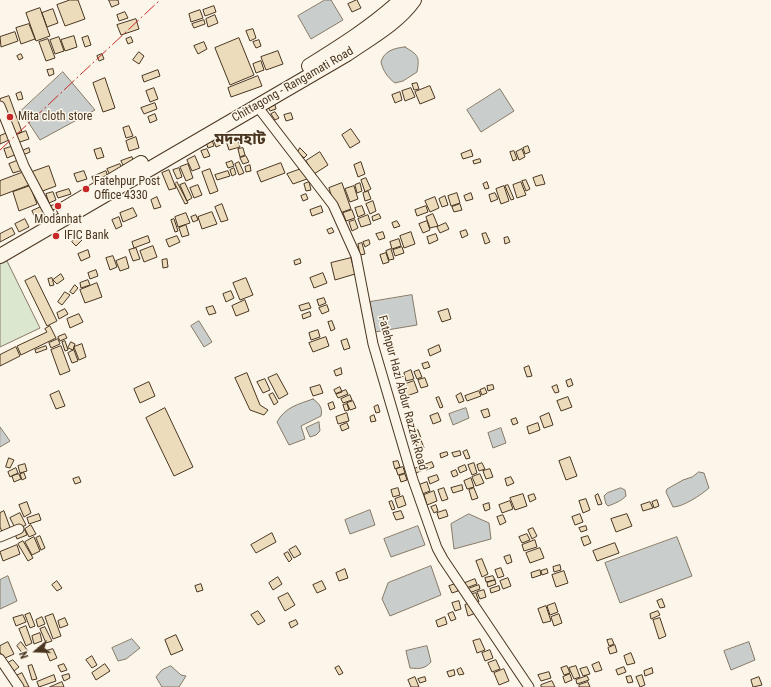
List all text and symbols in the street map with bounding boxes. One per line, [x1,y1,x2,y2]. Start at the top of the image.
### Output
street label: Chittagong - Rangamati Road [230,44,356,126]
place label: Mita cloth store [18,110,92,124]
marker: Mita cloth store [5,112,15,122]
district label: মদনহাট [214,130,266,150]
place label: Fatehpur Post Office 4330 [94,175,160,203]
marker: Fatehpur Post Office 4330 [81,184,91,194]
marker: Modanhat [53,201,63,211]
place label: Modanhat [34,213,82,227]
place label: IFIC Bank [64,229,109,243]
marker: IFIC Bank [51,231,61,241]
street label: Fatehpur Hazi Abdur Razzak Road [374,314,430,472]
north arrow [16,631,56,671]
text: N [17,650,31,660]

